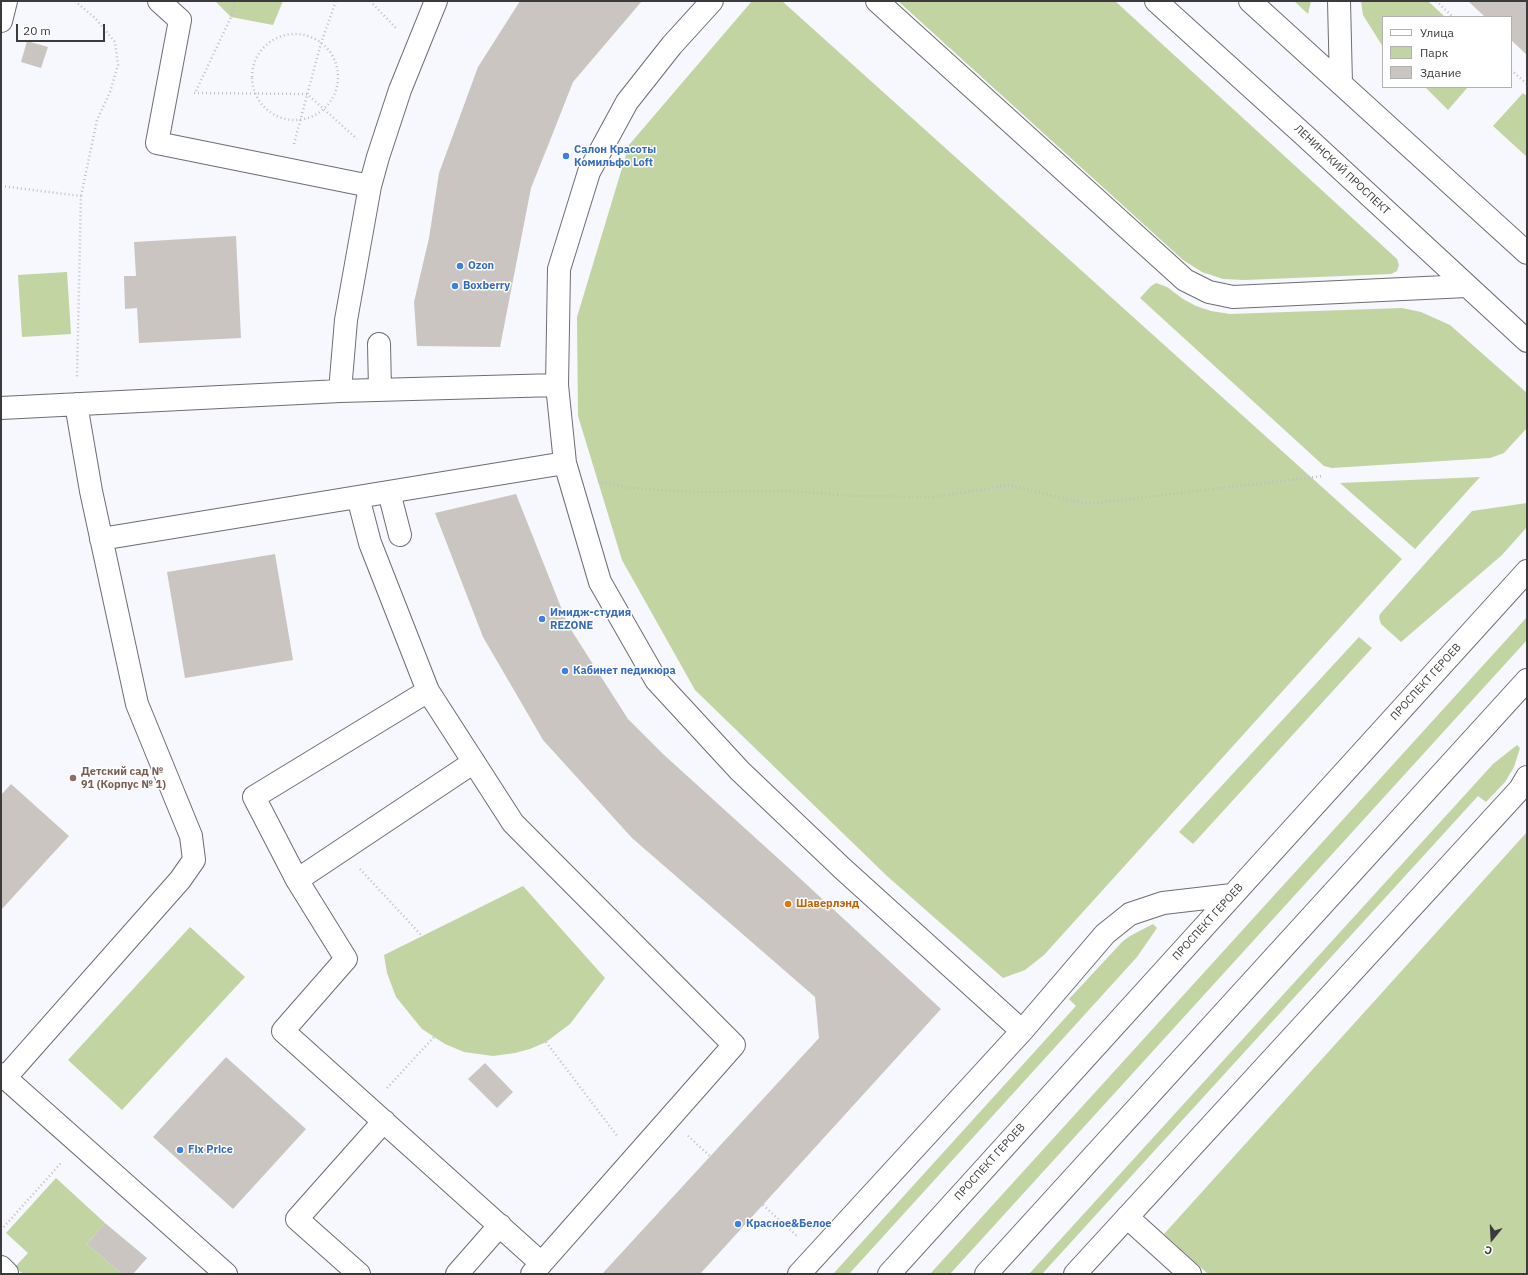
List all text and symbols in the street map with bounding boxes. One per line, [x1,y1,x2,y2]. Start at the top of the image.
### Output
scale bar [18,16,107,42]
legend [1382,16,1512,88]
text: 20 m [23,23,51,38]
text: Улица [1420,25,1454,40]
text: Парк [1420,45,1448,60]
text: Здание [1420,65,1461,80]
street label: ЛЕНИНСКИЙ ПРОСПЕКТ [1291,122,1393,218]
place label: Салон Красоты Комильфо Loft [574,143,656,169]
marker: Салон Красоты Комильфо Loft [561,151,571,161]
place label: Ozon [468,259,494,273]
marker: Ozon [455,261,465,271]
place label: Boxberry [463,279,510,293]
marker: Boxberry [450,281,460,291]
place label: Имидж-студия REZONE [550,606,631,632]
marker: Имидж-студия REZONE [537,614,547,624]
street label: ПРОСПЕКТ ГЕРОЕВ [1388,641,1464,723]
place label: Кабинет педикюра [573,664,676,678]
marker: Кабинет педикюра [560,666,570,676]
place label: Детский сад № 91 (Корпус № 1) [81,765,166,791]
marker: Детский сад № 91 (Корпус № 1) [68,773,78,783]
street label: ПРОСПЕКТ ГЕРОЕВ [1170,881,1246,963]
place label: Шаверлэнд [796,897,859,911]
marker: Шаверлэнд [783,899,793,909]
street label: ПРОСПЕКТ ГЕРОЕВ [952,1121,1028,1203]
place label: Fix Price [188,1143,233,1157]
marker: Fix Price [175,1145,185,1155]
place label: Красное&Белое [746,1217,832,1231]
marker: Красное&Белое [733,1219,743,1229]
north arrow [1472,1219,1512,1259]
text: С [1483,1243,1494,1258]

